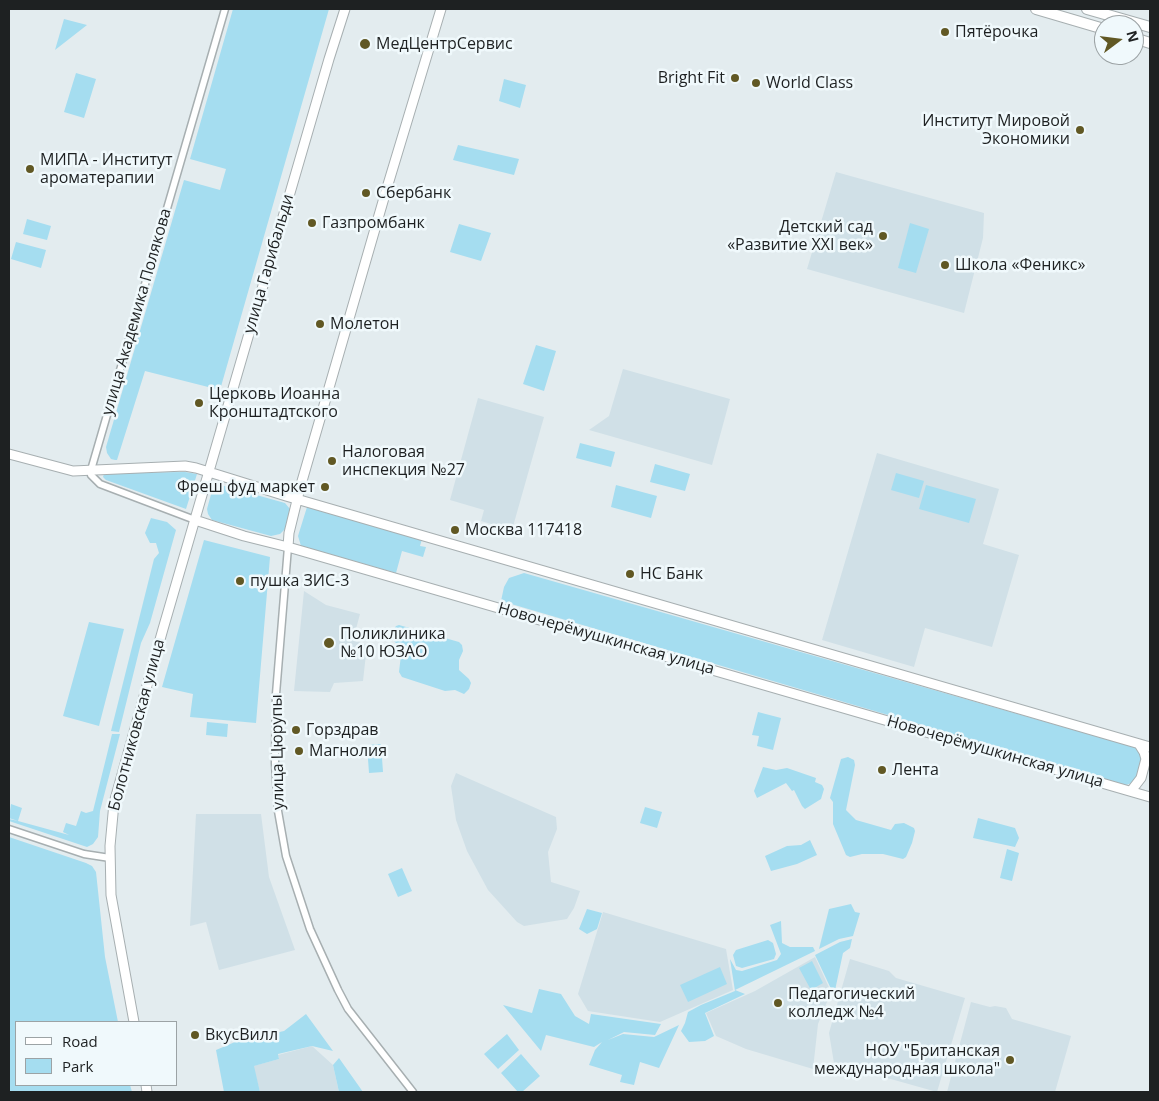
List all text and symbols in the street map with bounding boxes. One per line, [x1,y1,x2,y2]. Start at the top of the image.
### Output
north arrow [1094,15,1144,65]
place label: Пятёрочка [955,22,1038,42]
marker: Пятёрочка [939,26,951,38]
text: N [1122,28,1144,44]
place label: МедЦентрСервис [376,34,513,54]
marker: МедЦентрСервис [358,37,372,51]
place label: Bright Fit [658,68,725,88]
marker: Bright Fit [729,72,741,84]
place label: World Class [766,73,853,93]
marker: World Class [750,77,762,89]
place label: Институт Мировой Экономики [922,111,1070,149]
marker: Институт Мировой Экономики [1074,124,1086,136]
place label: МИПА - Институт ароматерапии [40,150,172,188]
marker: МИПА - Институт ароматерапии [24,163,36,175]
place label: Сбербанк [376,183,451,203]
marker: Сбербанк [360,187,372,199]
street label: улица Гарибальди [240,192,298,336]
street label: улица Академика Полякова [98,206,176,418]
place label: Газпромбанк [322,213,425,233]
marker: Газпромбанк [306,217,318,229]
place label: Детский сад «Развитие XXI век» [727,217,873,255]
marker: Детский сад «Развитие XXI век» [877,230,889,242]
place label: Школа «Феникс» [955,255,1085,275]
marker: Школа «Феникс» [939,259,951,271]
place label: Молетон [330,314,399,334]
marker: Молетон [314,318,326,330]
place label: Церковь Иоанна Кронштадтского [209,384,340,422]
marker: Церковь Иоанна Кронштадтского [193,397,205,409]
place label: Налоговая инспекция №27 [342,442,465,480]
marker: Налоговая инспекция №27 [326,455,338,467]
place label: Фреш фуд маркет [177,477,315,497]
marker: Фреш фуд маркет [319,481,331,493]
place label: Москва 117418 [465,520,582,540]
marker: Москва 117418 [449,524,461,536]
place label: НС Банк [640,564,703,584]
marker: НС Банк [624,568,636,580]
place label: пушка ЗИС-3 [250,571,349,591]
marker: пушка ЗИС-3 [234,575,246,587]
street label: Новочерёмушкинская улица [496,599,716,679]
place label: Поликлиника №10 ЮЗАО [340,624,446,662]
marker: Поликлиника №10 ЮЗАО [322,636,336,650]
street label: Болотниковская улица [105,637,169,813]
street label: улица Цюрупы [267,694,289,810]
street label: Новочерёмушкинская улица [885,712,1105,792]
place label: Горздрав [306,720,379,740]
marker: Горздрав [290,724,302,736]
place label: Магнолия [309,741,387,761]
marker: Магнолия [293,745,305,757]
place label: Лента [892,760,939,780]
marker: Лента [876,764,888,776]
place label: Педагогический колледж №4 [788,984,915,1022]
marker: Педагогический колледж №4 [772,997,784,1009]
legend [15,1021,178,1086]
place label: ВкусВилл [205,1025,278,1045]
marker: ВкусВилл [189,1029,201,1041]
text: Road [62,1031,98,1051]
place label: НОУ "Британская международная школа" [814,1041,1000,1079]
marker: НОУ "Британская международная школа" [1004,1054,1016,1066]
text: Park [62,1056,93,1076]

